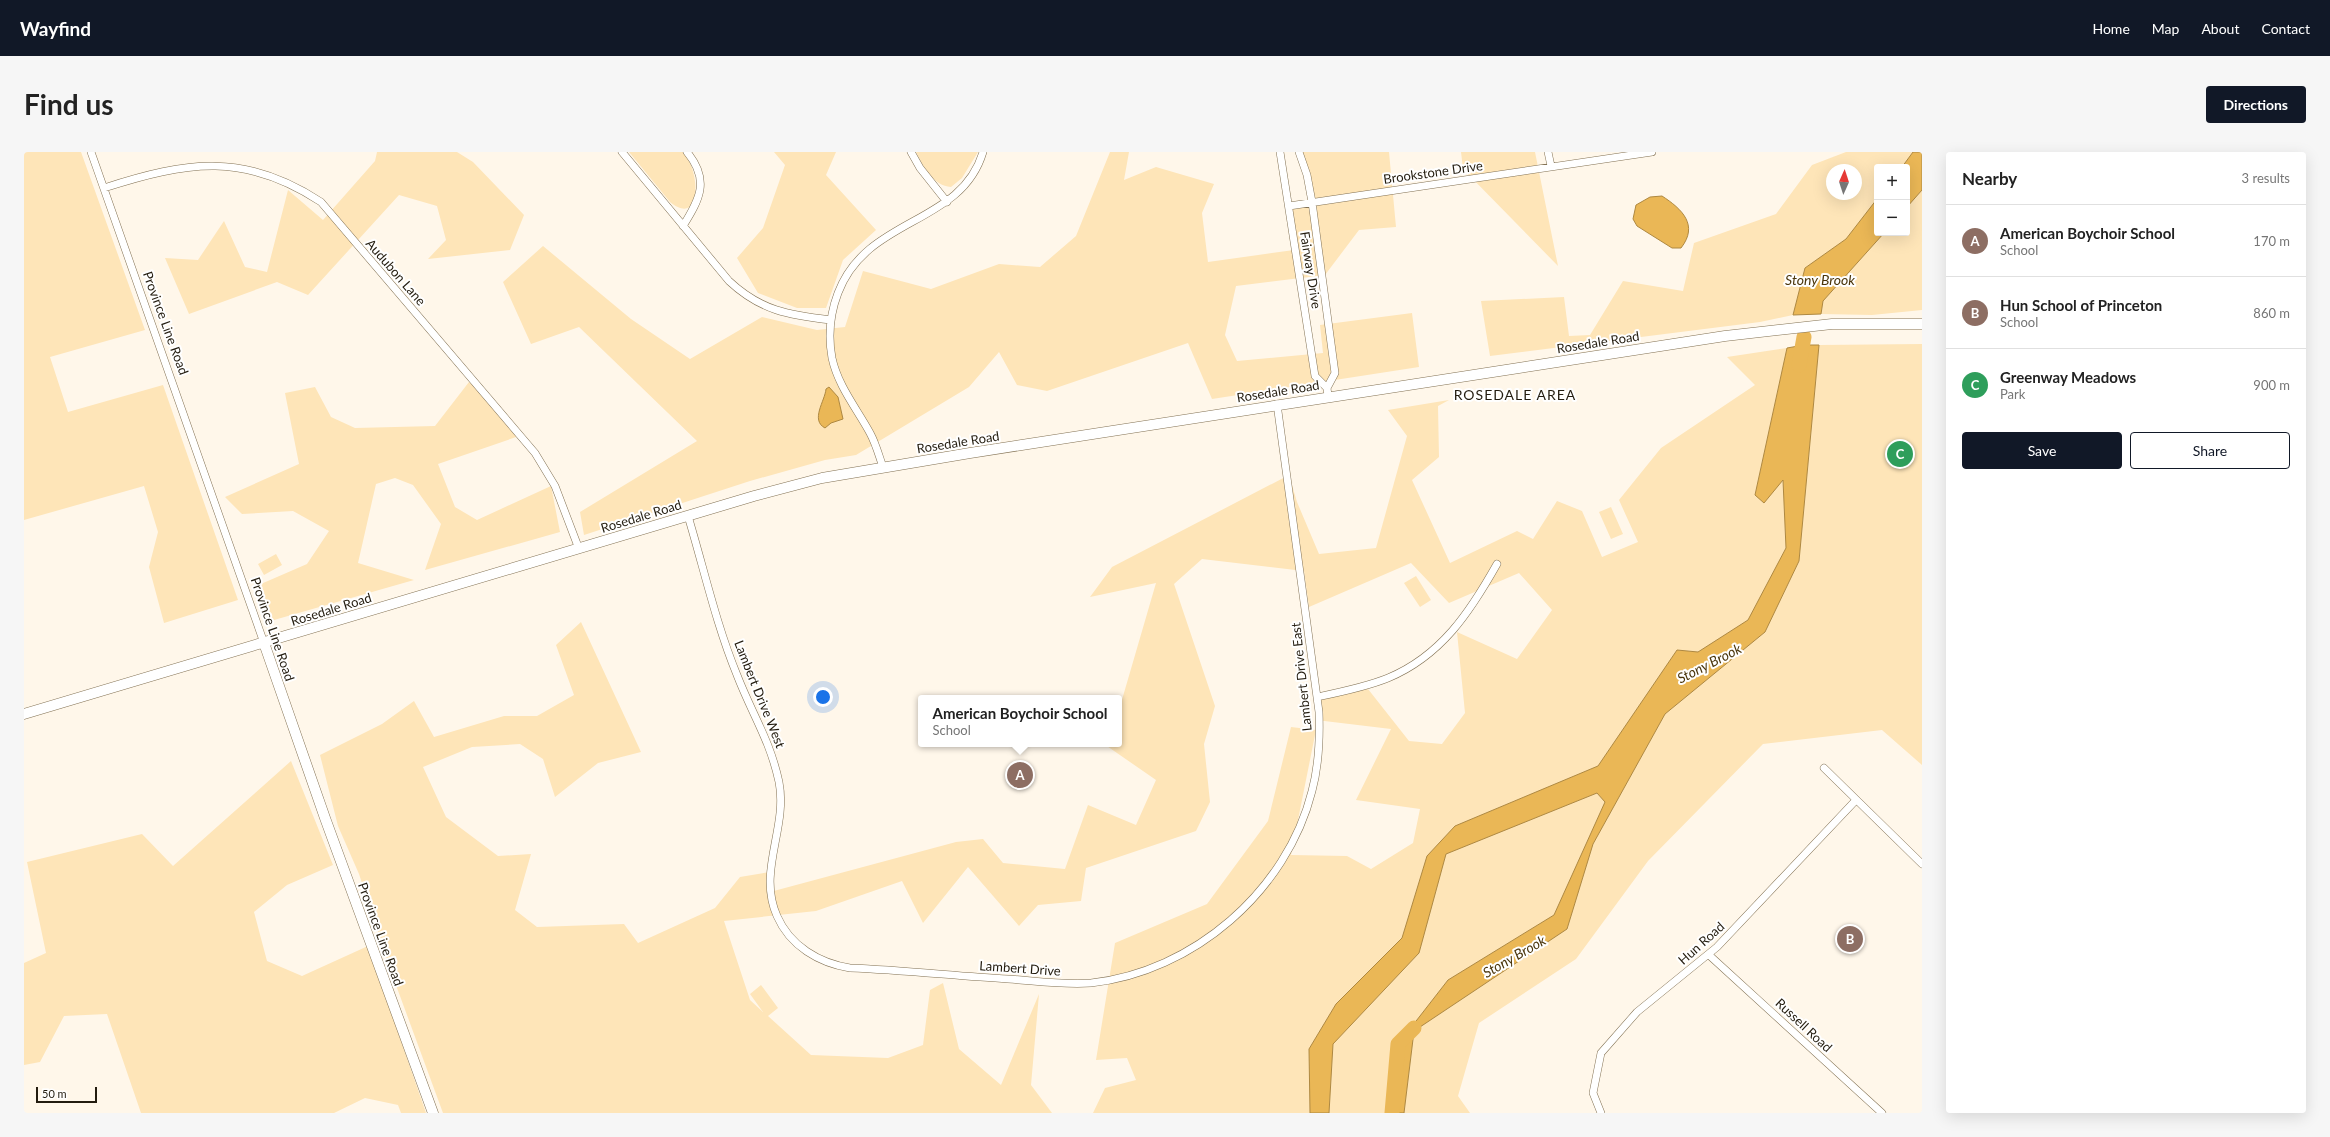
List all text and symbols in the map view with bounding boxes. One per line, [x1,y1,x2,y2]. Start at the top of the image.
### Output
text: Wayfind [20,17,91,40]
text: Home [2092,20,2130,37]
text: Map [2152,20,2179,37]
text: About [2201,20,2239,37]
text: Contact [2261,20,2310,37]
button: Directions [2206,86,2306,123]
text: Find us [24,87,114,121]
street label: Brookstone Drive [1382,157,1484,187]
north arrow [1826,164,1862,200]
map controls [1874,164,1910,236]
button: + [1874,164,1910,200]
text: Nearby [1962,168,2017,189]
text: 3 results [2242,170,2290,186]
button: − [1874,200,1910,236]
text: American Boychoir School [2000,224,2175,242]
street label: Fairway Drive [1297,230,1325,310]
text: A [1970,233,1980,249]
text: 170 m [2253,233,2290,249]
street label: Audubon Lane [363,235,429,309]
text: School [2000,242,2038,258]
street label: Province Line Road [140,269,192,377]
water label: Stony Brook [1785,271,1855,288]
text: Hun School of Princeton [2000,296,2162,314]
text: B [1971,305,1979,321]
text: 860 m [2253,305,2290,321]
text: School [2000,314,2038,330]
street label: Rosedale Road [1556,328,1640,356]
text: Greenway Meadows [2000,368,2136,386]
street label: Rosedale Road [1236,377,1320,405]
text: C [1971,377,1979,393]
text: 900 m [2253,377,2290,393]
district label: ROSEDALE AREA [1454,386,1576,403]
text: Park [2000,386,2025,402]
street label: Rosedale Road [916,428,1000,456]
button: Save [1962,432,2122,469]
button: Share [2130,432,2290,469]
pin: C [1887,439,1913,469]
street label: Rosedale Road [599,496,683,536]
street label: Province Line Road [248,575,298,683]
street label: Rosedale Road [289,589,373,629]
street label: Lambert Drive East [1287,622,1315,732]
street label: Lambert Drive West [731,638,789,750]
water label: Stony Brook [1674,639,1744,686]
your location [813,687,833,707]
popup [918,695,1122,747]
text: American Boychoir School [932,704,1108,722]
text: School [932,722,971,738]
pin: A [1007,760,1033,790]
street label: Province Line Road [355,880,407,988]
street label: Hun Road [1675,918,1727,968]
pin: B [1837,924,1863,954]
water label: Stony Brook [1480,931,1549,981]
street label: Lambert Drive [979,957,1061,979]
street label: Russell Road [1772,995,1836,1055]
scale bar [36,1085,97,1104]
text: 50 m [42,1087,67,1100]

